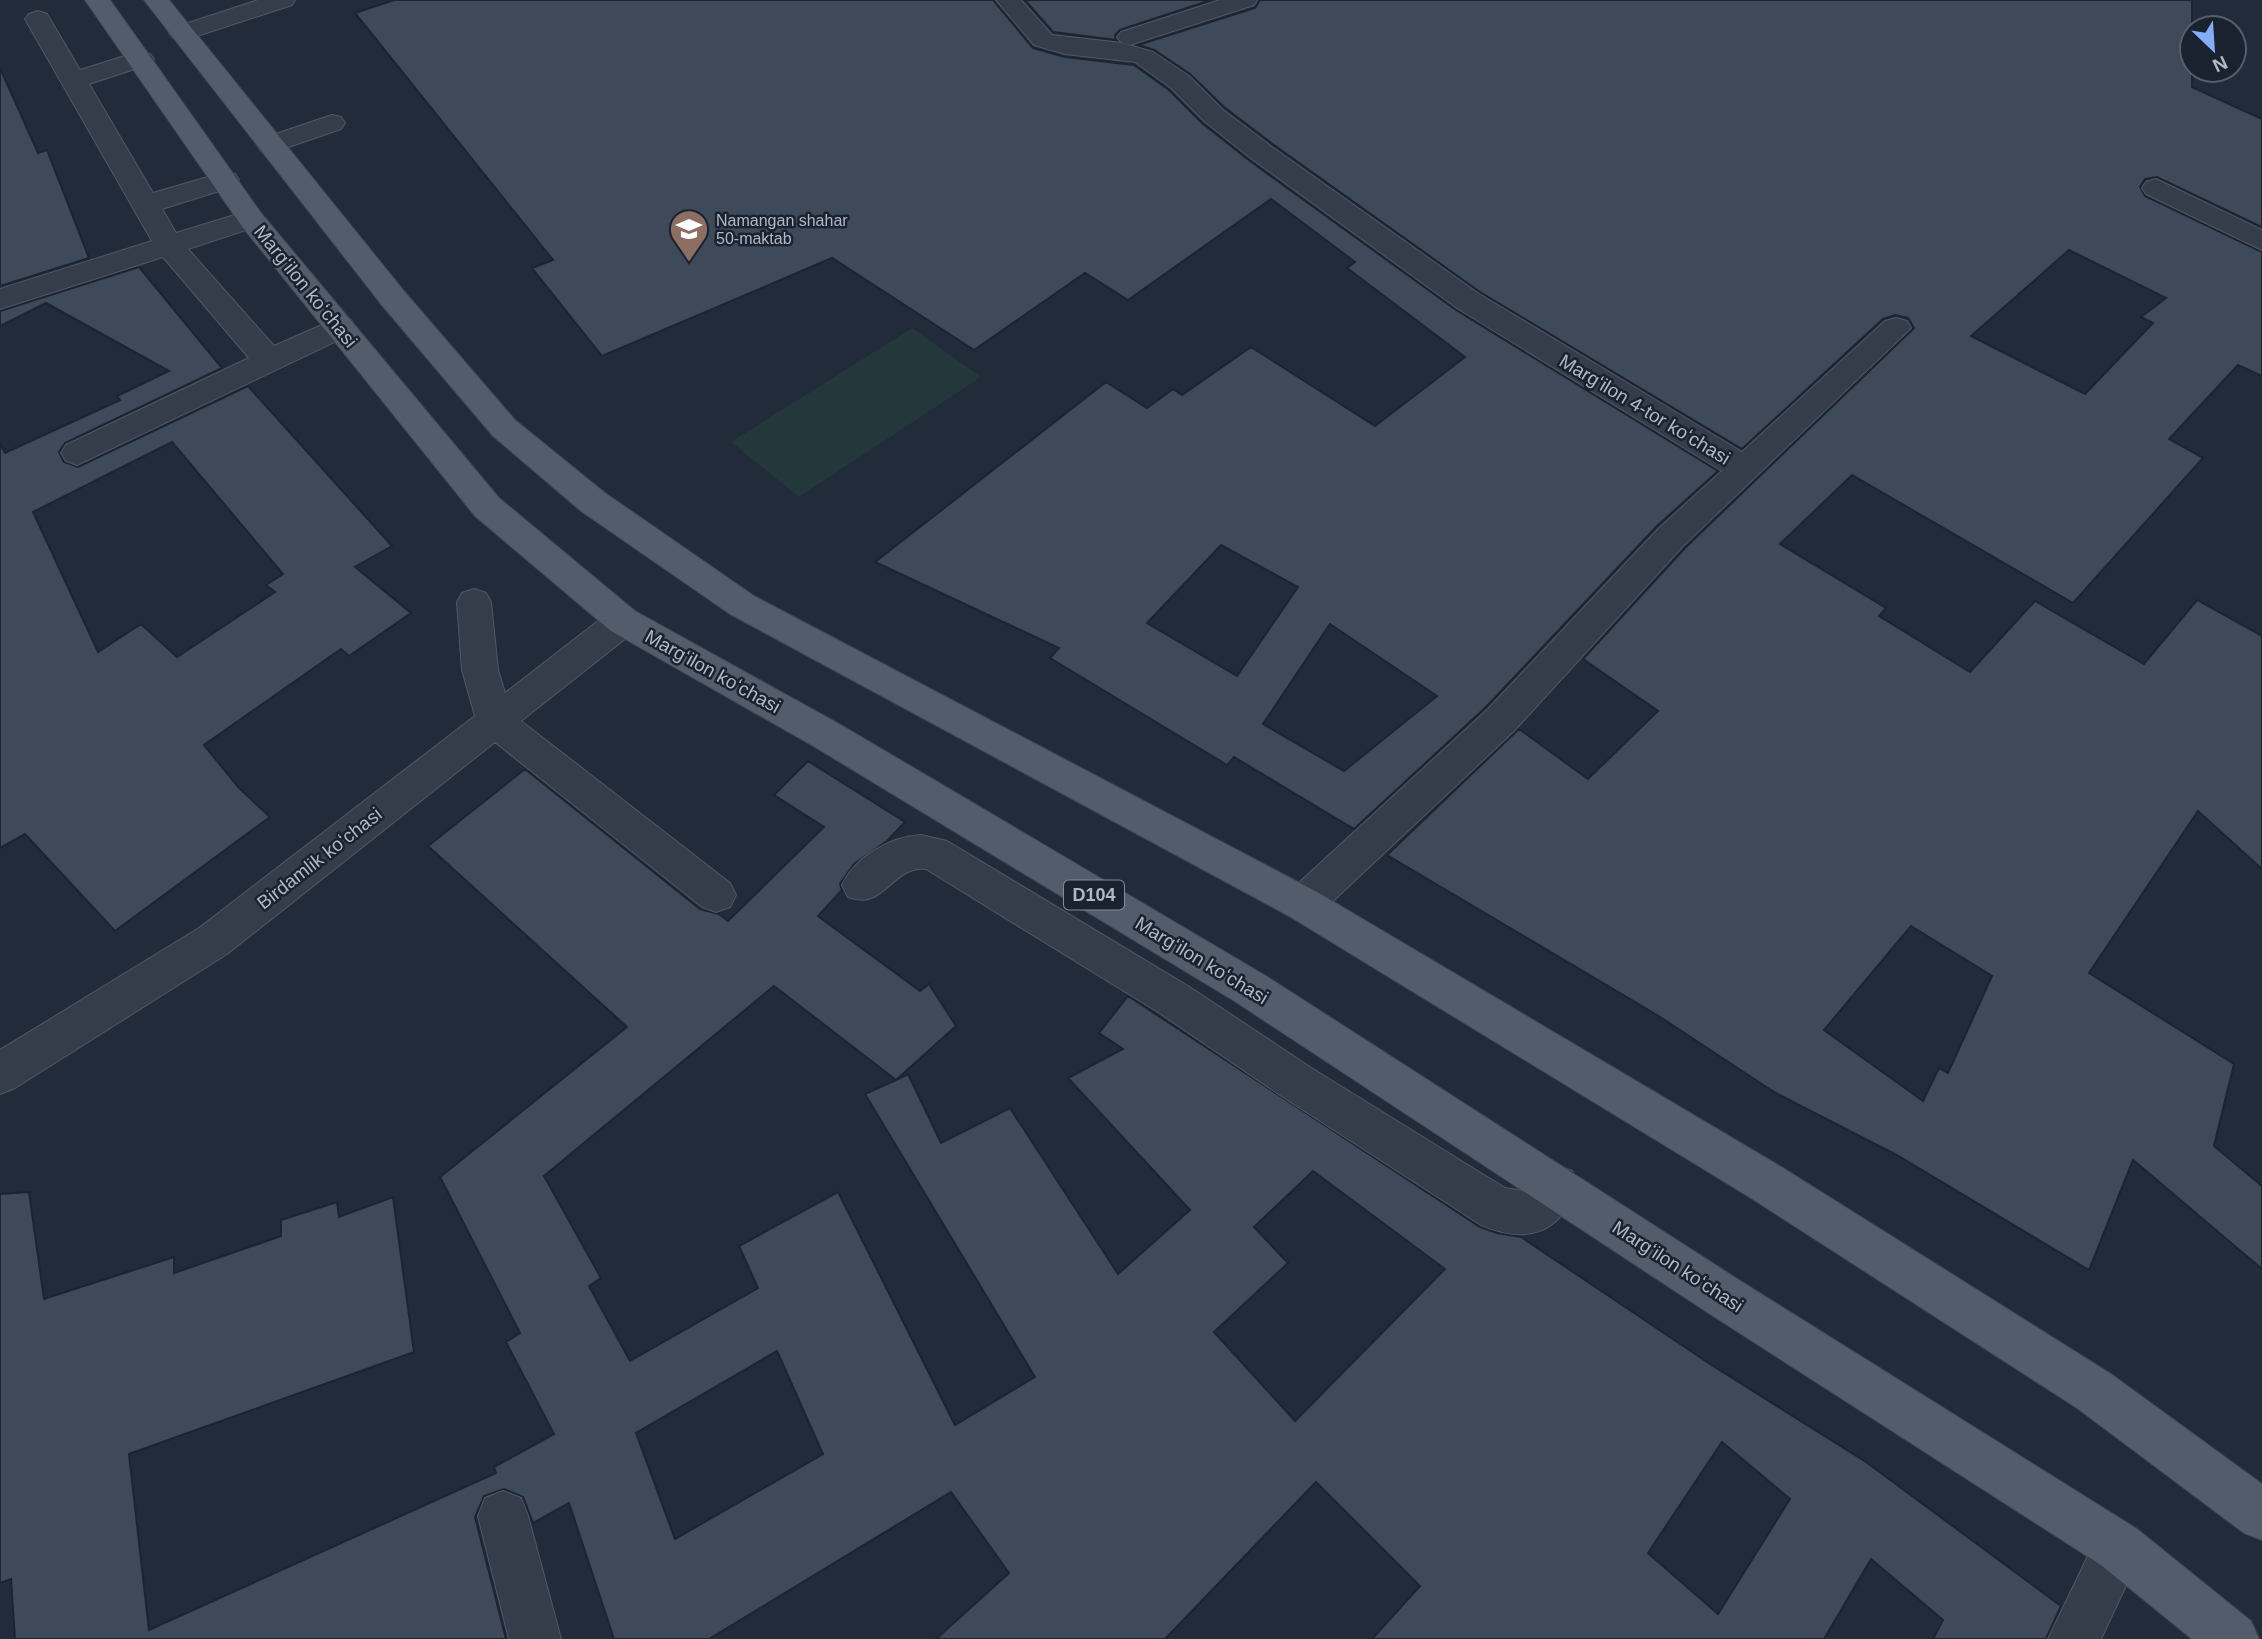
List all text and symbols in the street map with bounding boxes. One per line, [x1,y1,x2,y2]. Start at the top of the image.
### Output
north arrow [2178,14,2248,84]
text: N [2209,52,2231,76]
school or university icon: Namangan shahar 50-maktab [668,208,710,263]
place label: Namangan shahar 50-maktab [716,212,848,247]
street label: Margʻilon koʻchasi [250,221,361,352]
street label: Margʻilon 4-tor koʻchasi [1556,350,1734,469]
street label: Margʻilon koʻchasi [642,626,784,717]
street label: Birdamlik koʻchasi [253,803,386,913]
road number: D104 [1064,880,1124,910]
street label: Margʻilon koʻchasi [1132,913,1272,1008]
street label: Margʻilon koʻchasi [1609,1216,1747,1316]

